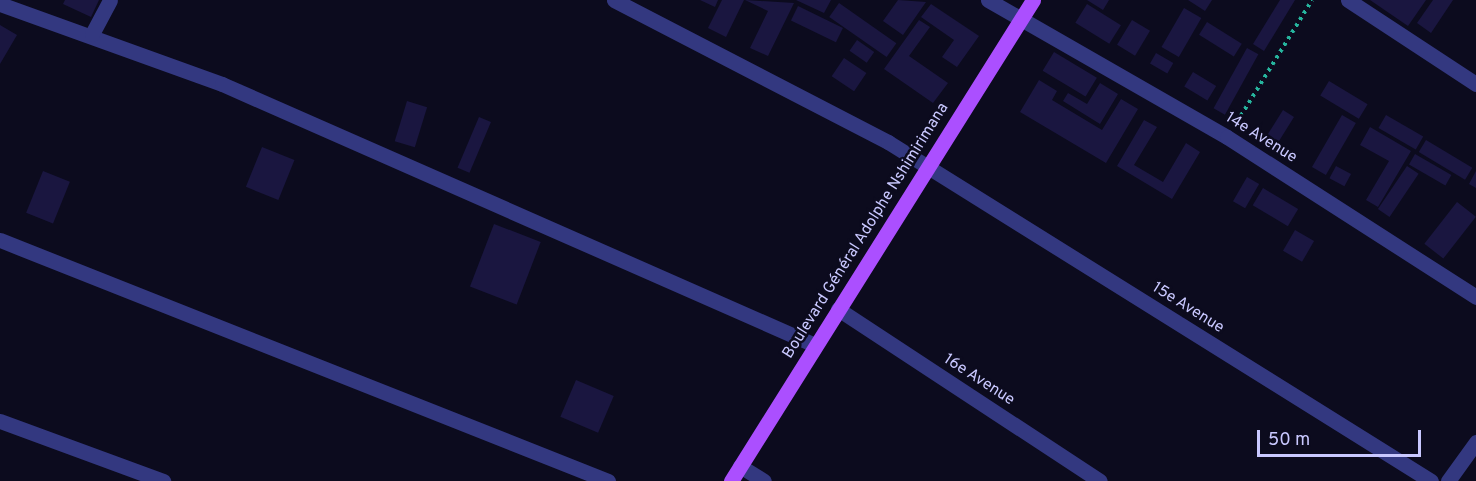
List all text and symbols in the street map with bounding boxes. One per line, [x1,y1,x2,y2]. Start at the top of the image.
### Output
street label: Boulevard Général Adolphe Nshimirimana [779,99,953,363]
street label: 14e Avenue [1221,108,1301,168]
street label: 15e Avenue [1148,278,1228,338]
street label: 16e Avenue [940,350,1018,410]
scale bar [1260,418,1424,456]
text: 50 m [1268,429,1310,452]

